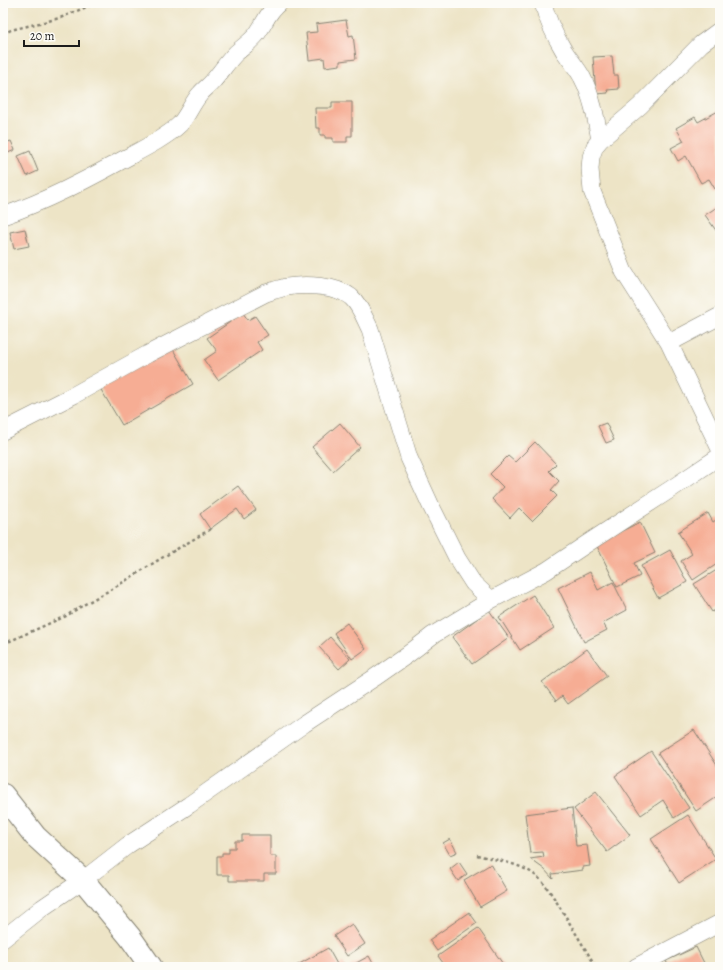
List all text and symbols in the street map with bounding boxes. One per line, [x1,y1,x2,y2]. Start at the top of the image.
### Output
scale bar [24,22,79,48]
text: 20 m [30,28,54,44]

